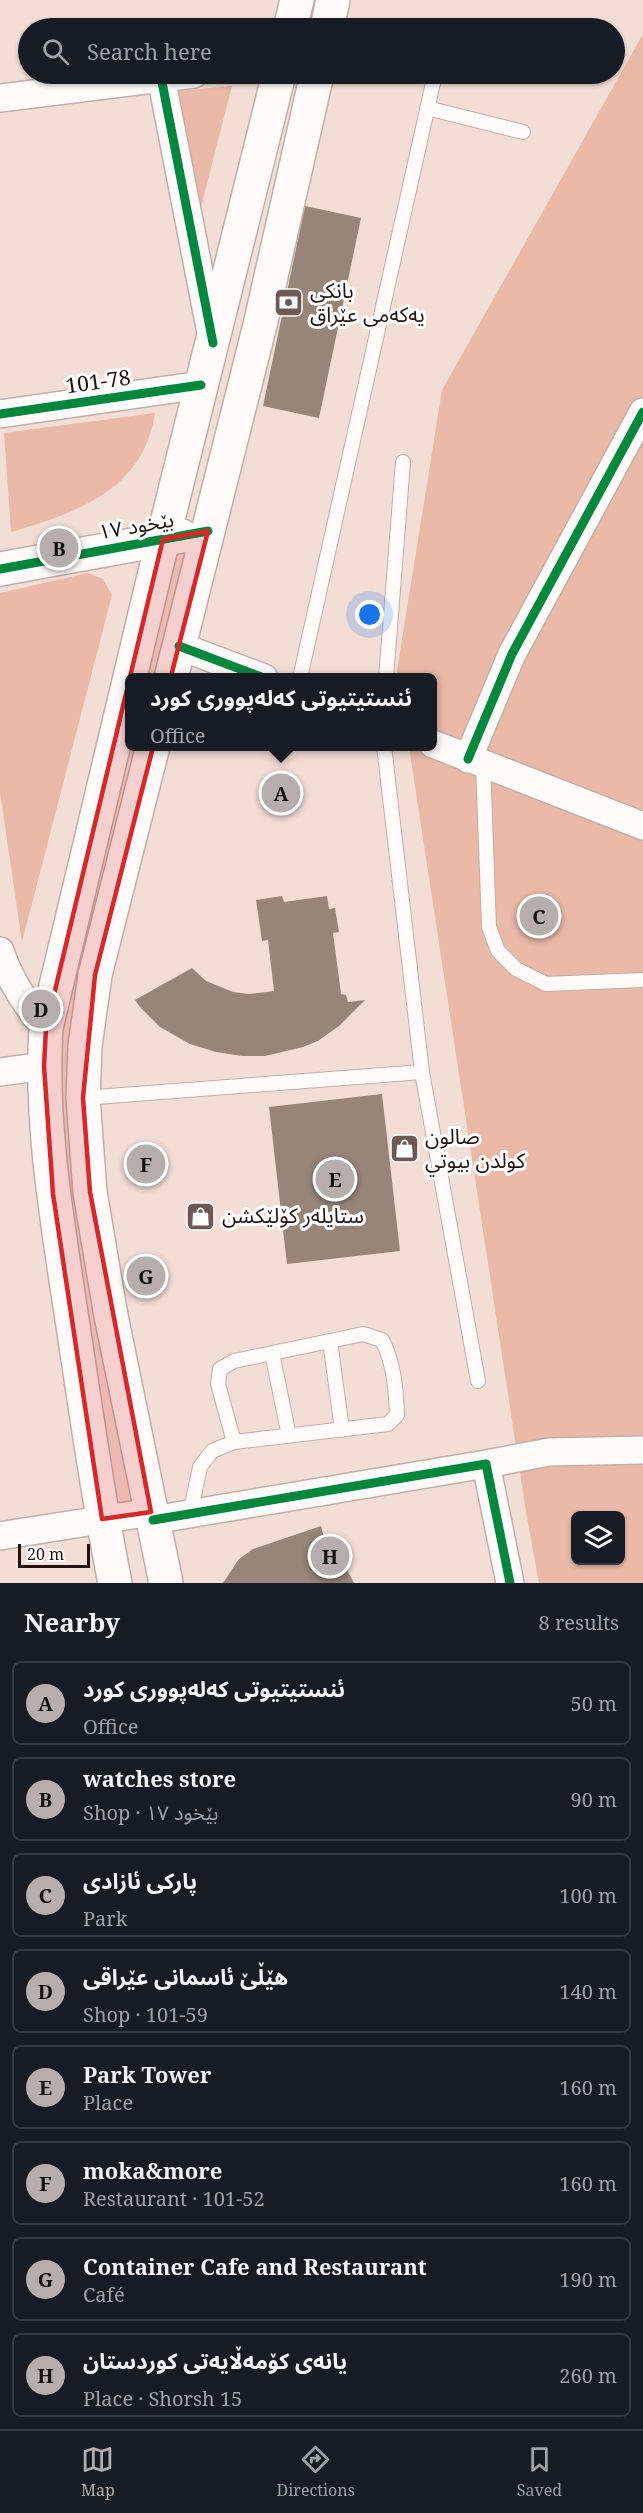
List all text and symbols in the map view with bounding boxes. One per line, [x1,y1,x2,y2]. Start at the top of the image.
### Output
search box [18,18,625,84]
icon: search [39,35,72,68]
text: Search here [87,36,212,66]
place label: بانکی یەکەمی عێراق [310,276,425,328]
bank icon: بانکی یەکەمی عێراق [273,287,305,319]
street label: 101-78 [64,363,132,399]
street label: بێخود ١٧ [96,505,176,545]
pin: B [40,526,78,570]
your location [355,600,384,629]
popup [125,673,437,751]
text: ئنستیتیوتی کەلەپووری کورد [150,682,412,712]
text: Office [150,722,205,749]
pin: A [262,770,300,816]
pin: C [520,894,558,938]
pin: D [22,986,60,1032]
place label: صالون كولدن بيوتي [425,1122,526,1177]
shop icon: صالون كولدن بيوتي [388,1133,420,1165]
pin: F [126,1142,166,1186]
pin: E [316,1156,354,1202]
shop icon: ستایلەر کۆلێکشن [185,1200,217,1232]
place label: ستایلەر کۆلێکشن [222,1201,364,1229]
pin: G [126,1254,166,1298]
map controls [571,1511,625,1565]
button: layers [571,1511,625,1565]
pin: H [310,1534,350,1578]
scale bar [18,1541,90,1568]
text: 20 m [27,1543,64,1565]
text: Nearby [24,1604,120,1640]
text: 8 results [539,1609,619,1636]
text: ئنستیتیوتی کەلەپووری کورد [83,1673,345,1703]
text: A [38,1690,53,1717]
text: 50 m [571,1690,617,1717]
text: Office [83,1713,138,1740]
text: watches store [83,1763,236,1793]
text: B [39,1786,52,1813]
text: 90 m [571,1786,617,1813]
text: Shop · بێخود ١٧ [83,1799,218,1826]
text: پارکی ئازادی [83,1865,197,1895]
text: C [39,1882,52,1909]
text: 100 m [559,1882,617,1909]
text: Park [83,1905,127,1932]
text: هێڵێ ئاسمانی عێراقی [83,1961,288,1991]
text: D [38,1978,53,2005]
text: 140 m [559,1978,617,2005]
text: Shop · 101-59 [83,2001,208,2028]
text: Park Tower [83,2059,211,2089]
text: E [39,2074,52,2101]
text: 160 m [559,2074,617,2101]
text: Place [83,2089,133,2116]
text: moka&more [83,2155,222,2185]
text: F [39,2170,52,2197]
text: 160 m [559,2170,617,2197]
text: Restaurant · 101-52 [83,2185,265,2212]
text: Container Cafe and Restaurant [83,2251,427,2281]
text: G [38,2266,53,2293]
text: 190 m [559,2266,617,2293]
text: Café [83,2281,125,2308]
text: یانەی کۆمەڵایەتی کوردستان [83,2345,347,2375]
text: H [37,2362,54,2389]
text: 260 m [559,2362,617,2389]
text: Place · Shorsh 15 [83,2385,242,2412]
tab: Map [81,2443,115,2501]
tab: Directions [277,2443,355,2501]
tab: Saved [517,2443,562,2501]

